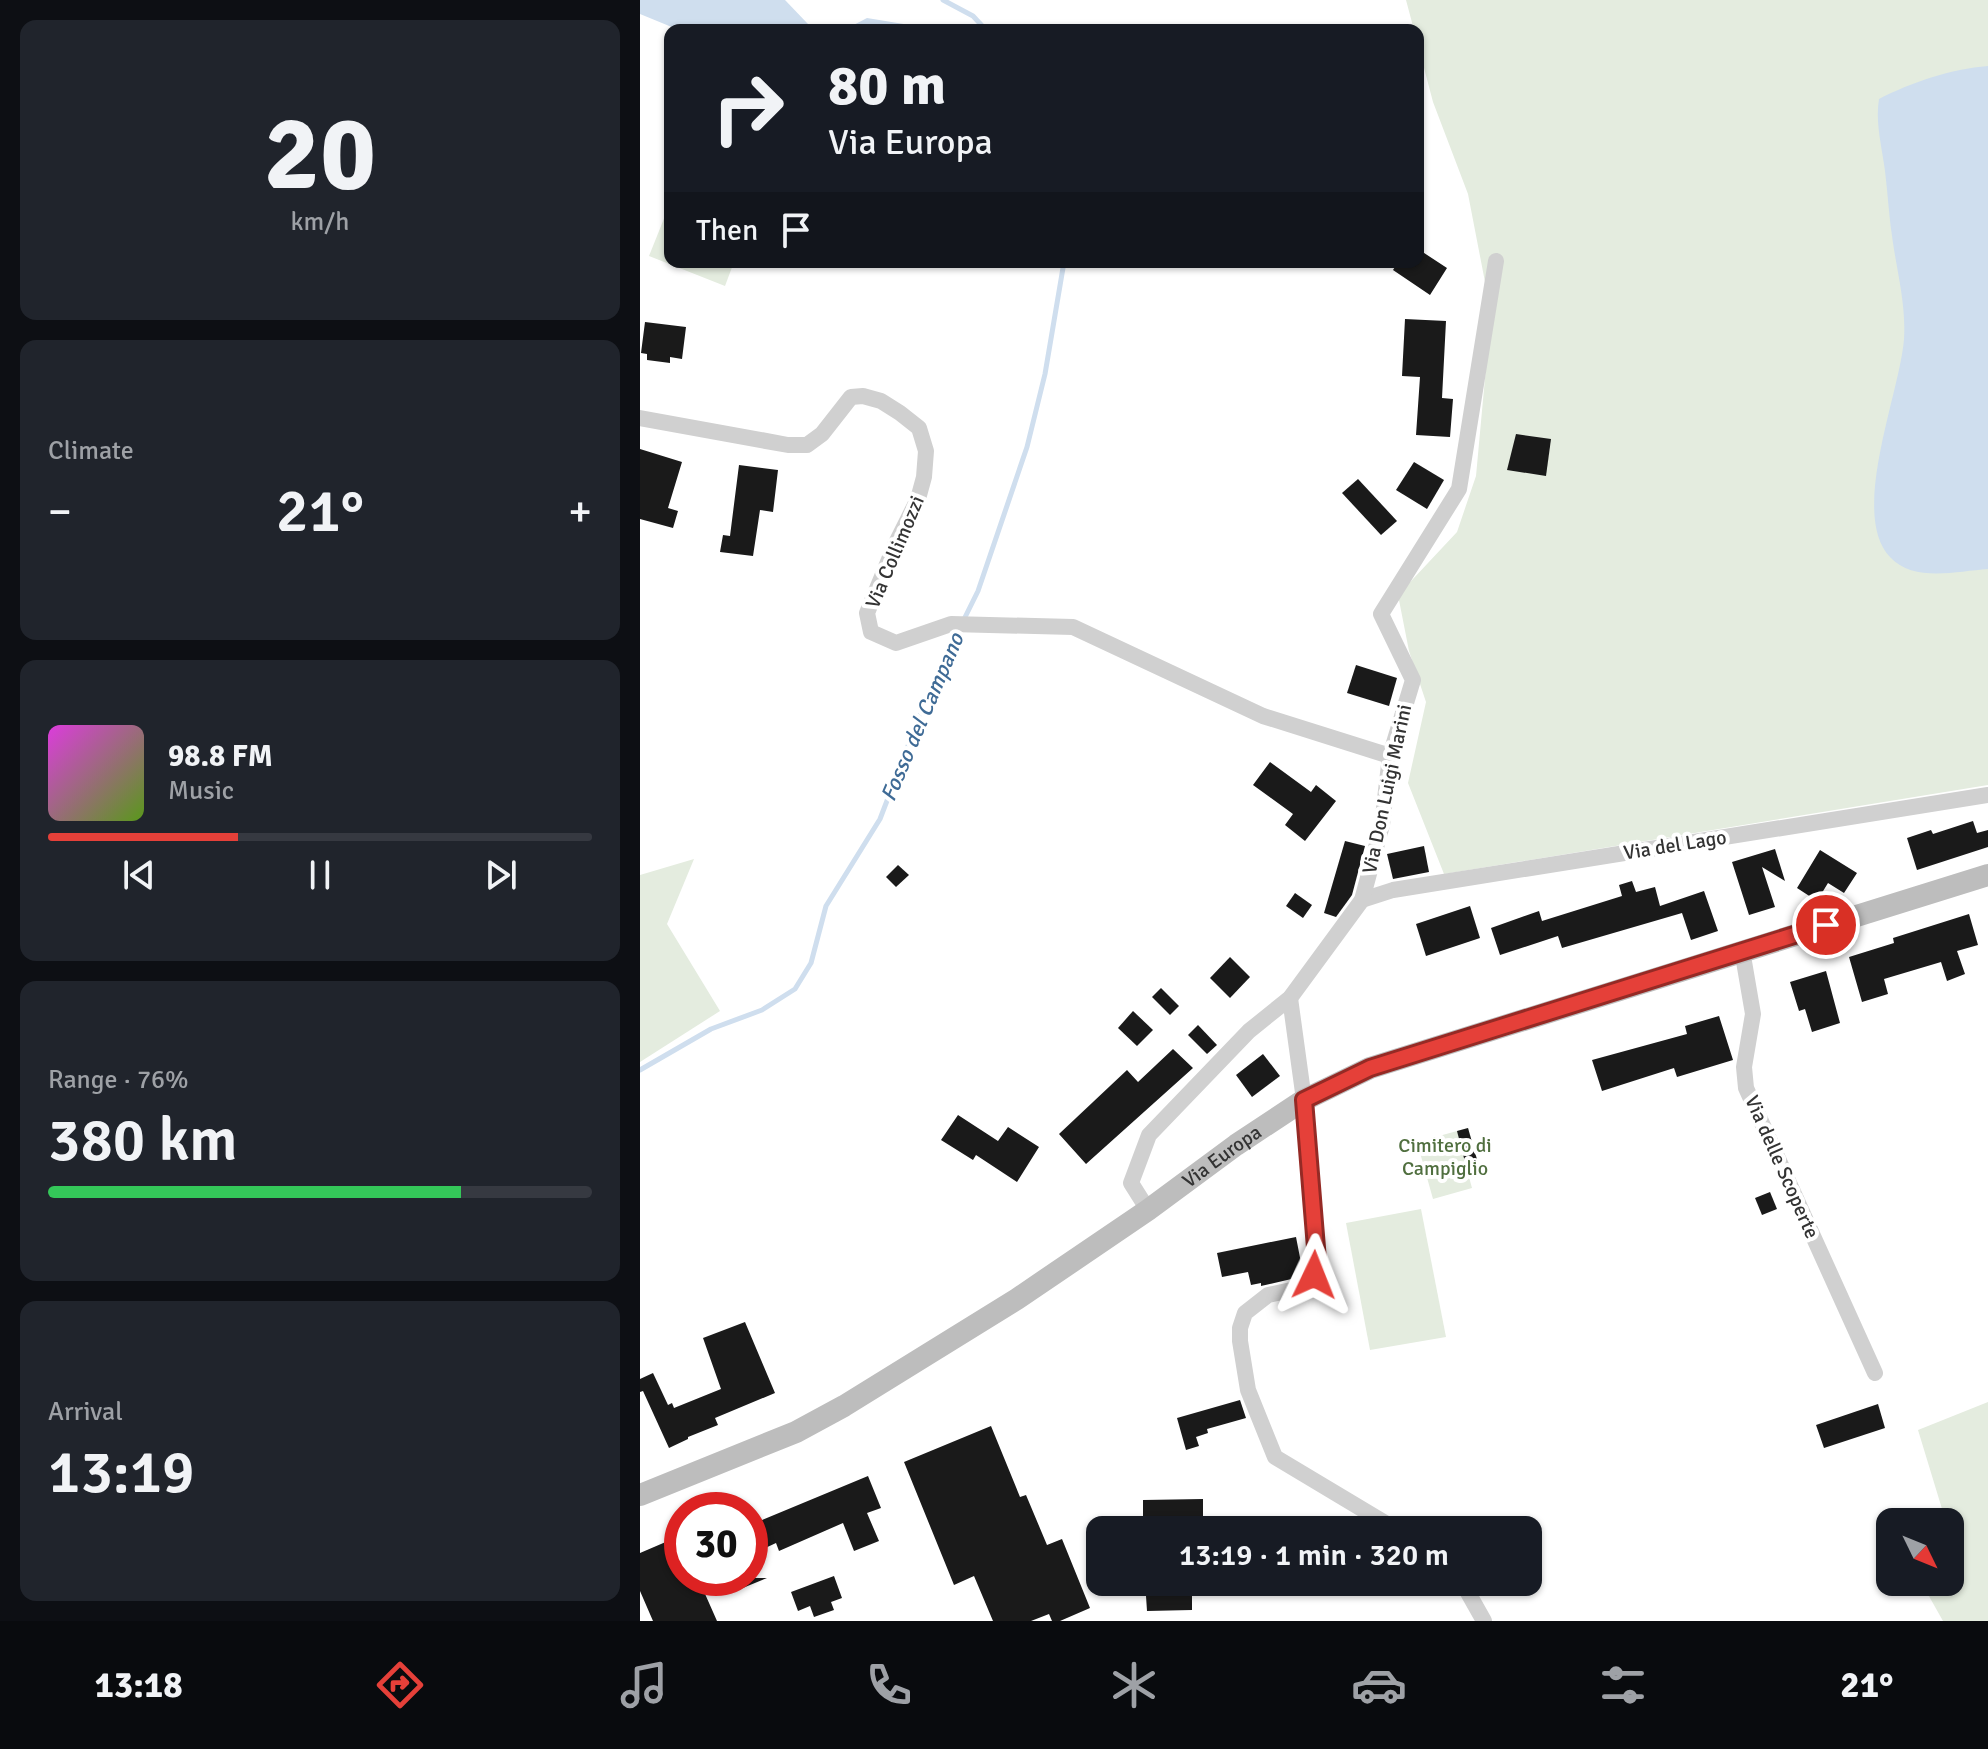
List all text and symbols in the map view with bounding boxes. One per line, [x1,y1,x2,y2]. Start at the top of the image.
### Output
text: 80 m [828,51,946,120]
icon: right [696,56,800,160]
text: 20 [264,90,376,218]
text: Via Europa [828,120,993,165]
text: km/h [291,206,349,238]
icon: arrive [774,208,818,252]
text: Then [696,212,758,249]
text: Climate [48,435,134,467]
text: 21° [276,475,364,549]
text: − [48,485,72,539]
text: + [568,485,592,539]
street label: Via Collimozzi [860,492,930,612]
water label: Fosso del Campano [874,628,970,805]
street label: Via Don Luigi Marini [1357,702,1417,876]
text: 98.8 FM [168,738,273,775]
text: Music [168,775,234,807]
street label: Via del Lago [1622,825,1728,865]
icon: previous [117,853,161,897]
icon: pause [298,853,342,897]
icon: next [479,853,523,897]
pin [1792,891,1860,959]
icon: arrive [1804,903,1848,947]
text: Range · 76% [48,1064,189,1096]
street label: Via delle Scoperte [1739,1092,1825,1242]
text: 380 km [48,1104,237,1178]
street label: Via Europa [1177,1119,1266,1193]
park label: Cimitero di Campiglio [1398,1133,1492,1181]
position arrow [1272,1233,1356,1317]
text: Arrival [48,1396,123,1428]
text: 13:19 [48,1436,195,1510]
speed limit sign: 30 [664,1492,768,1596]
north arrow [1876,1508,1964,1596]
map controls [1876,1508,1964,1596]
text: 13:19 · 1 min · 320 m [1179,1537,1449,1574]
icon: directions [372,1657,428,1713]
icon: music [616,1657,672,1713]
icon: phone [861,1657,917,1713]
icon: climate [1106,1657,1162,1713]
icon: car [1351,1657,1407,1713]
icon: filters [1595,1657,1651,1713]
text: 13:18 [94,1663,183,1708]
text: 21° [1840,1663,1894,1708]

